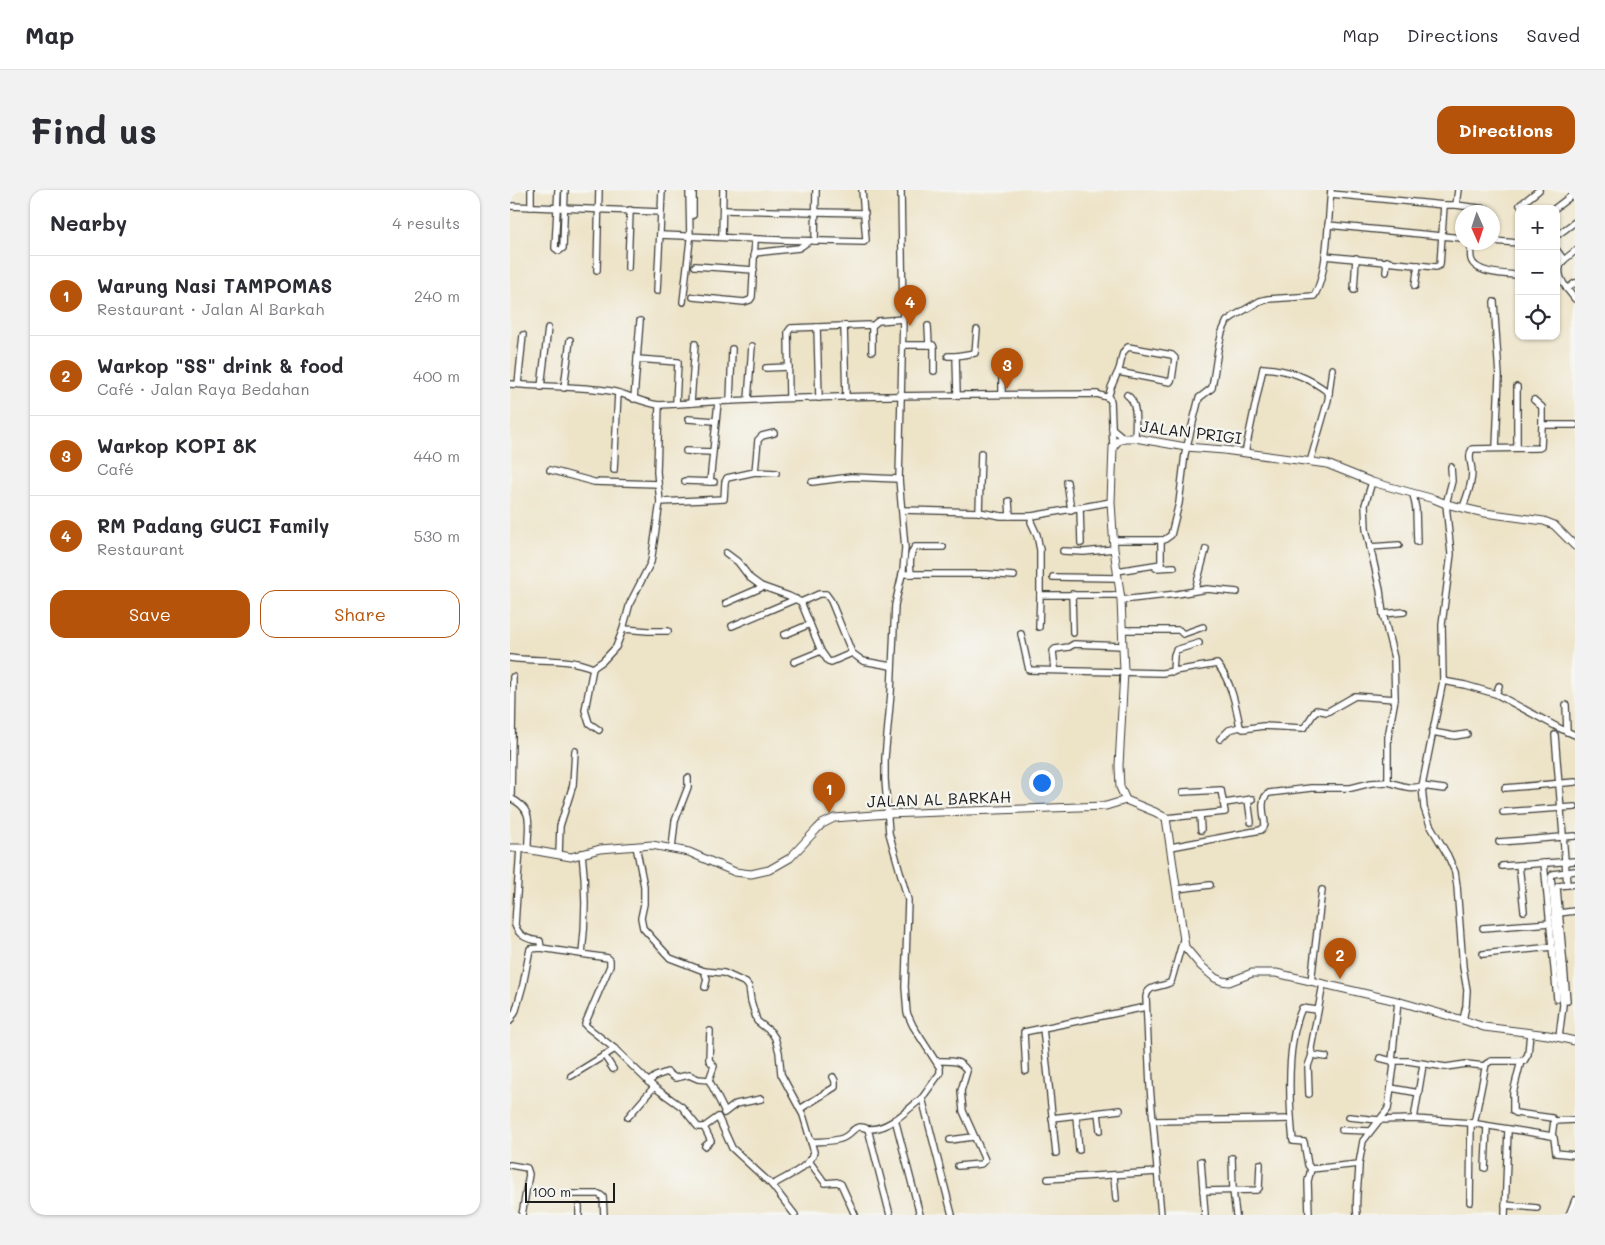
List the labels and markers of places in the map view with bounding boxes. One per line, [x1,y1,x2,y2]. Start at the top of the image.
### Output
pin: 4 [894,285,926,326]
pin: 3 [991,348,1023,389]
pin: 1 [813,772,845,813]
pin: 2 [1324,938,1356,979]

